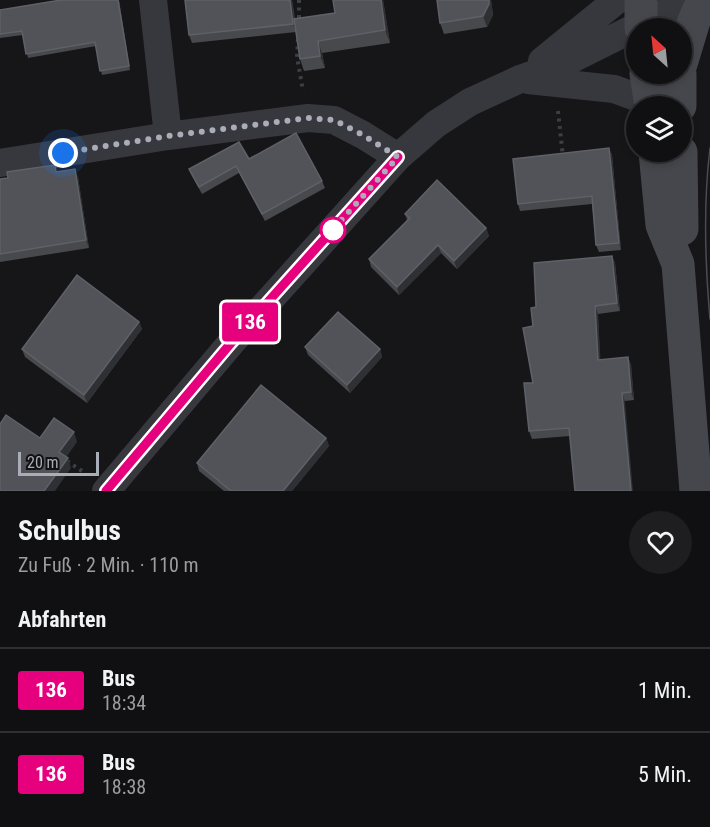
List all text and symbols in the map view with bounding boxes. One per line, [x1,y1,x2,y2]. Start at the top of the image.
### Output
north arrow [626,18,692,84]
map controls [626,18,692,162]
button: layers [626,96,692,162]
your location [48,138,78,168]
unlabelled marker [320,217,346,243]
line badge: 136 [216,302,284,342]
text: 136 [234,310,266,334]
scale bar [18,449,99,477]
text: 20 m [27,453,59,472]
button: heart [629,511,692,574]
text: Schulbus [18,514,121,547]
text: Zu Fuß · 2 Min. · 110 m [18,553,199,577]
text: Abfahrten [18,607,106,632]
text: Bus [102,666,135,691]
text: 136 [35,678,67,702]
text: 1 Min. [638,678,692,703]
text: 18:34 [102,691,146,715]
text: Bus [102,750,135,775]
text: 136 [35,762,67,786]
text: 5 Min. [638,762,692,787]
text: 18:38 [102,775,146,799]

